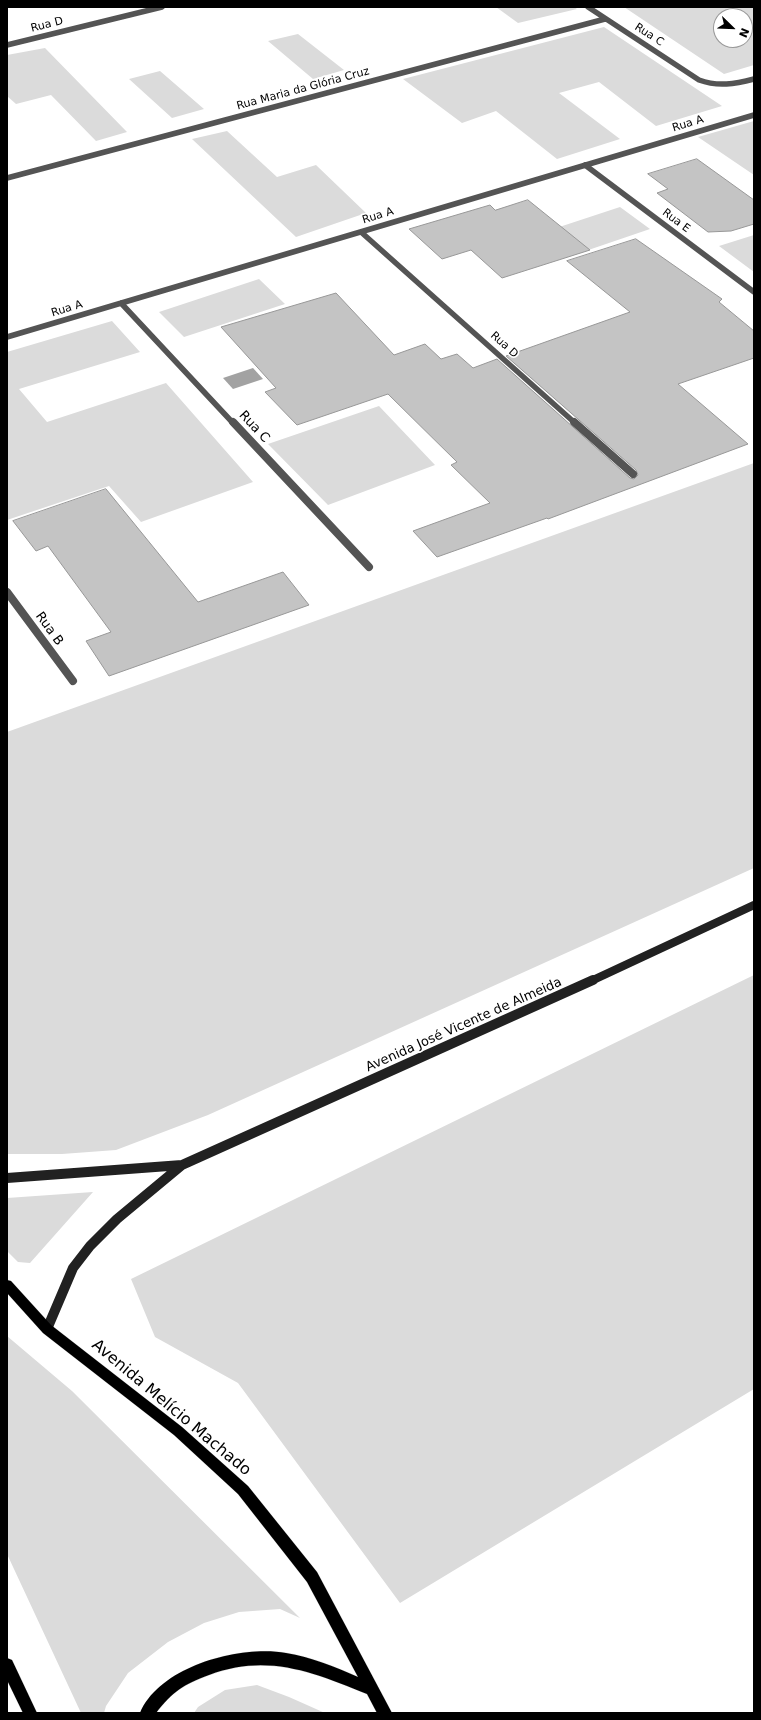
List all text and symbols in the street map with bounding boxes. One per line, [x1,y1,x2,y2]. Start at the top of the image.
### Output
north arrow [713,8,753,48]
street label: Rua D [29,15,65,35]
street label: Rua C [632,21,666,49]
text: N [736,26,751,39]
street label: Rua Maria da Glória Cruz [235,65,371,113]
street label: Rua A [671,113,705,135]
street label: Rua A [361,205,395,227]
street label: Rua E [660,206,692,236]
street label: Rua A [50,298,84,320]
street label: Rua D [487,329,521,361]
street label: Rua C [235,408,273,446]
street label: Rua B [32,609,66,649]
street label: Avenida José Vicente de Almeida [364,975,564,1075]
street label: Avenida Melício Machado [87,1336,255,1480]

